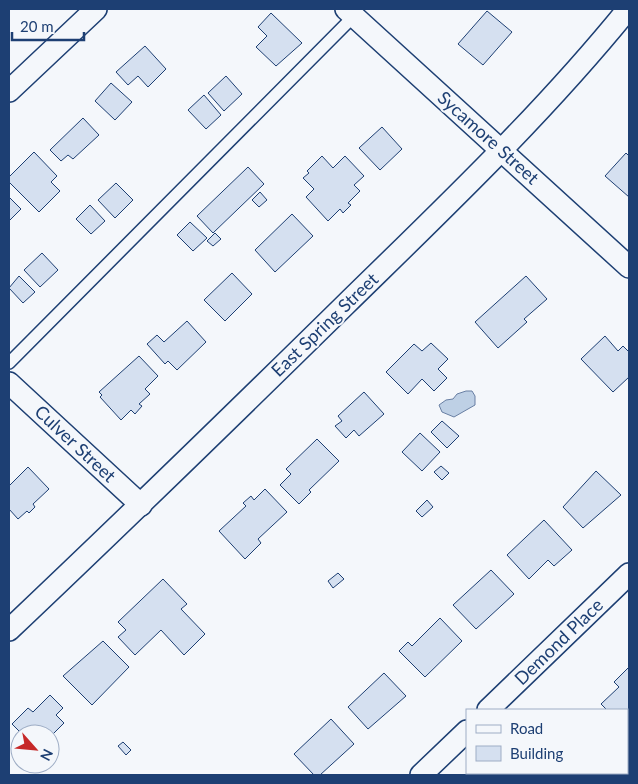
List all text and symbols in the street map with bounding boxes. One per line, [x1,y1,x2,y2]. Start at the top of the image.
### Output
scale bar [12,10,85,42]
text: 20 m [20,17,54,35]
street label: Sycamore Street [434,86,544,189]
street label: East Spring Street [266,267,383,381]
street label: Culver Street [31,400,121,487]
street label: Demond Place [509,594,607,689]
legend [466,709,628,774]
text: Road [510,719,543,737]
north arrow [10,724,60,774]
text: Building [510,744,563,762]
text: N [37,746,57,764]

